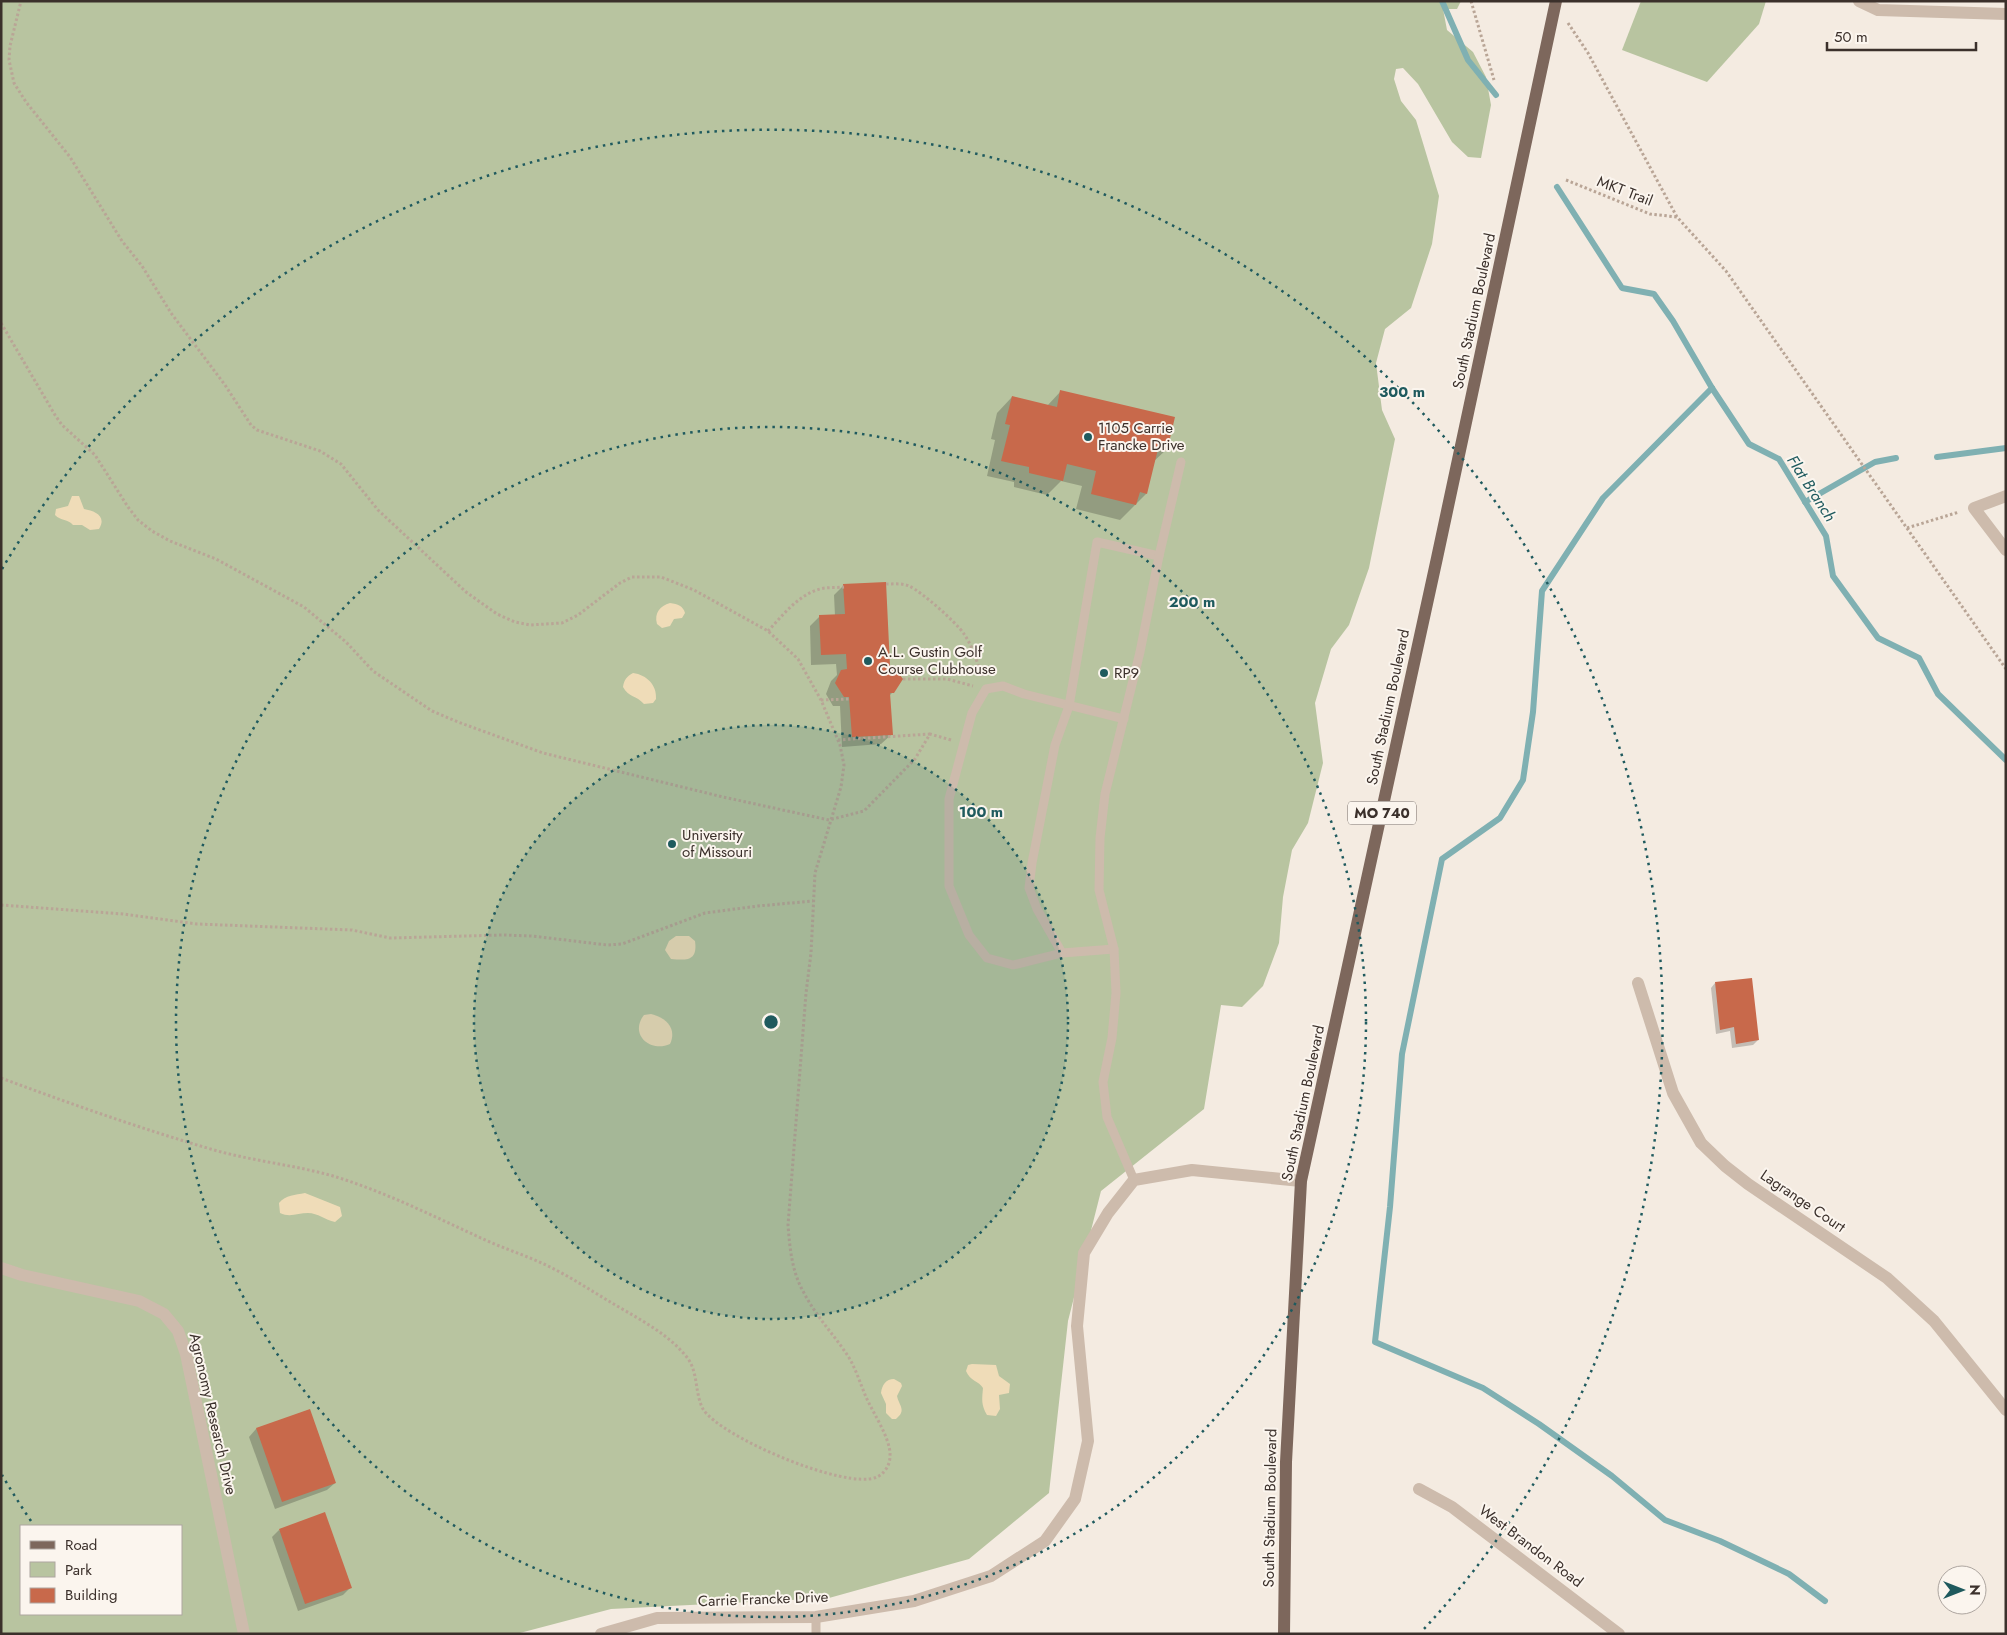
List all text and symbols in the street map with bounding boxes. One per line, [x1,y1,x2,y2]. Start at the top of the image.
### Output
scale bar [1827,20,1976,52]
text: 50 m [1834,26,1868,48]
street label: MKT Trail [1594,170,1656,212]
street label: South Stadium Boulevard [1447,231,1501,391]
text: 300 m [1379,381,1425,403]
place label: 1105 Carrie Francke Drive [1098,417,1185,456]
marker: 1105 Carrie Francke Drive [1082,431,1094,443]
water label: Flat Branch [1781,450,1842,526]
text: 200 m [1169,591,1215,613]
street label: South Stadium Boulevard [1361,627,1415,787]
place label: A.L. Gustin Golf Course Clubhouse [878,641,996,680]
marker: A.L. Gustin Golf Course Clubhouse [862,655,874,667]
place label: RP9 [1114,662,1139,684]
marker: RP9 [1098,667,1110,679]
text: 100 m [959,801,1003,823]
road number: MO 740 [1348,801,1416,824]
place label: University of Missouri [682,824,752,863]
marker: University of Missouri [666,838,678,850]
centre of rings [762,1013,780,1031]
street label: South Stadium Boulevard [1276,1023,1330,1183]
street label: Lagrange Court [1756,1164,1850,1238]
street label: Agronomy Research Drive [184,1331,242,1497]
street label: South Stadium Boulevard [1258,1428,1282,1588]
street label: West Brandon Road [1474,1499,1588,1593]
legend [20,1525,182,1615]
text: Road [65,1534,97,1556]
text: Park [65,1559,92,1581]
north arrow [1937,1565,1987,1615]
text: Building [65,1584,117,1606]
text: N [1965,1584,1985,1596]
street label: Carrie Francke Drive [697,1586,829,1612]

